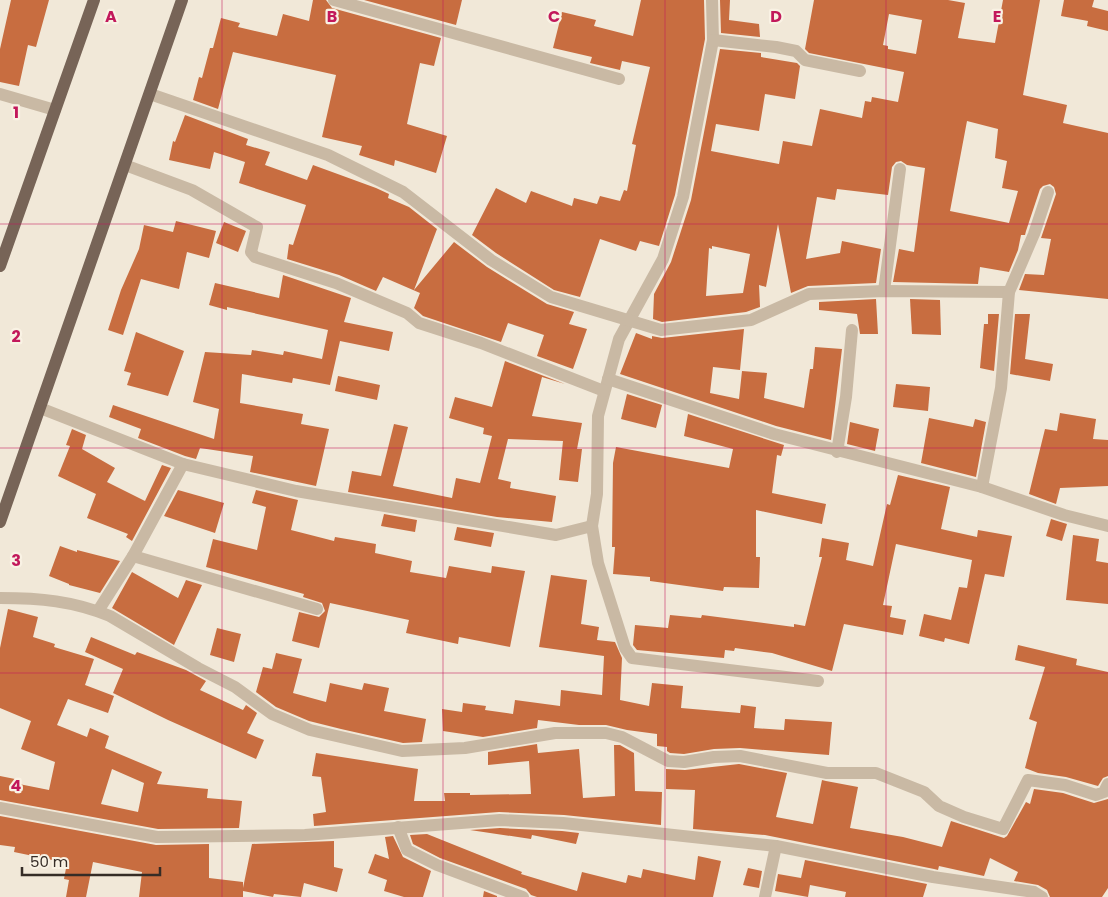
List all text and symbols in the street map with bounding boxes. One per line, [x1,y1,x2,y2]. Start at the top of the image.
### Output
text: A [105,5,117,28]
text: B [327,5,337,28]
text: C [548,5,560,28]
text: D [770,5,782,28]
text: E [993,5,1001,28]
text: 1 [13,101,19,124]
text: 2 [11,325,21,348]
text: 3 [11,549,21,572]
text: 4 [11,774,22,797]
scale bar [22,844,160,876]
text: 50 m [30,851,68,872]

